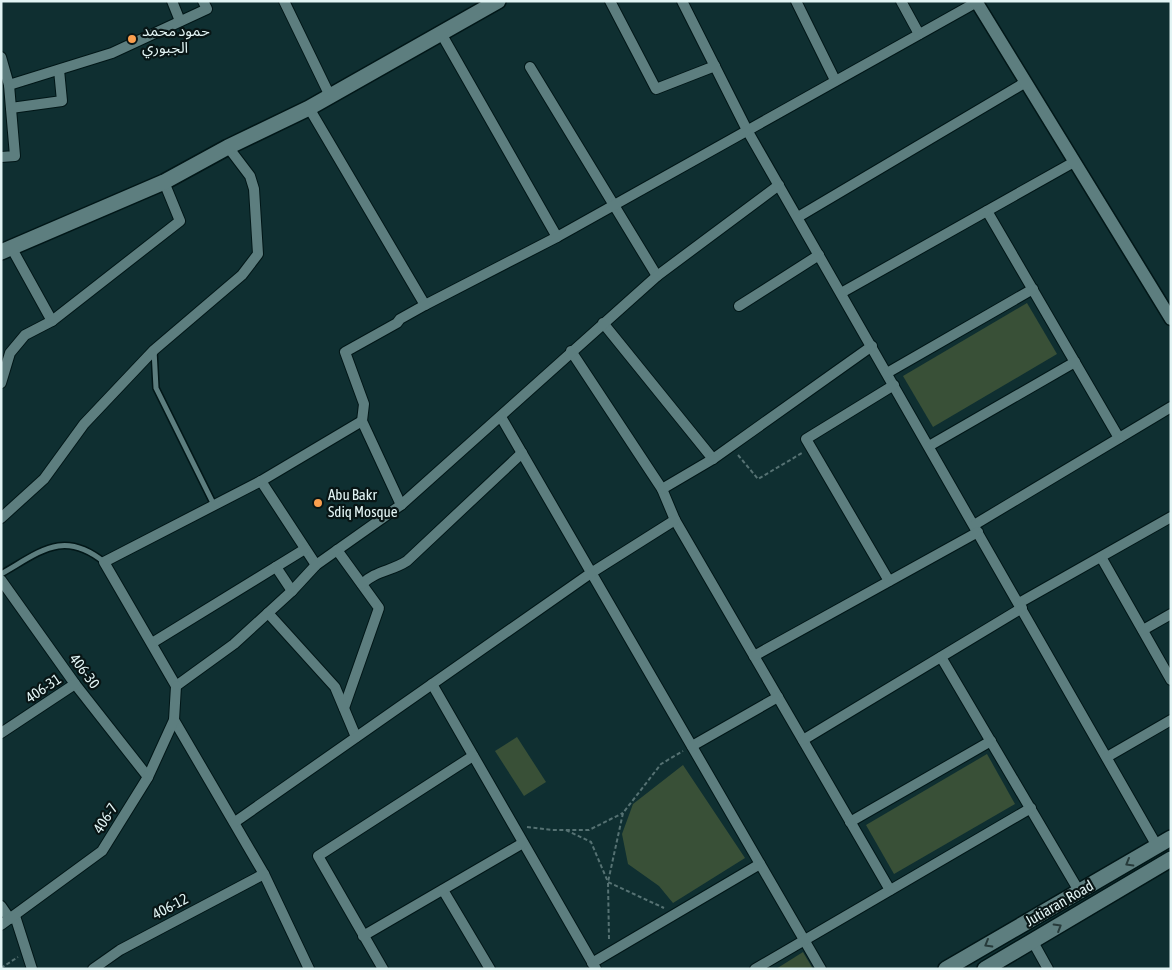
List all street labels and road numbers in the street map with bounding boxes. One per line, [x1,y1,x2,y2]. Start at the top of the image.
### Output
street label: 406-30 [66,650,104,692]
street label: 406-31 [22,670,64,706]
street label: 406-7 [89,800,121,836]
street label: Jutiaran Road [1022,877,1096,929]
street label: 406-12 [149,890,191,922]

